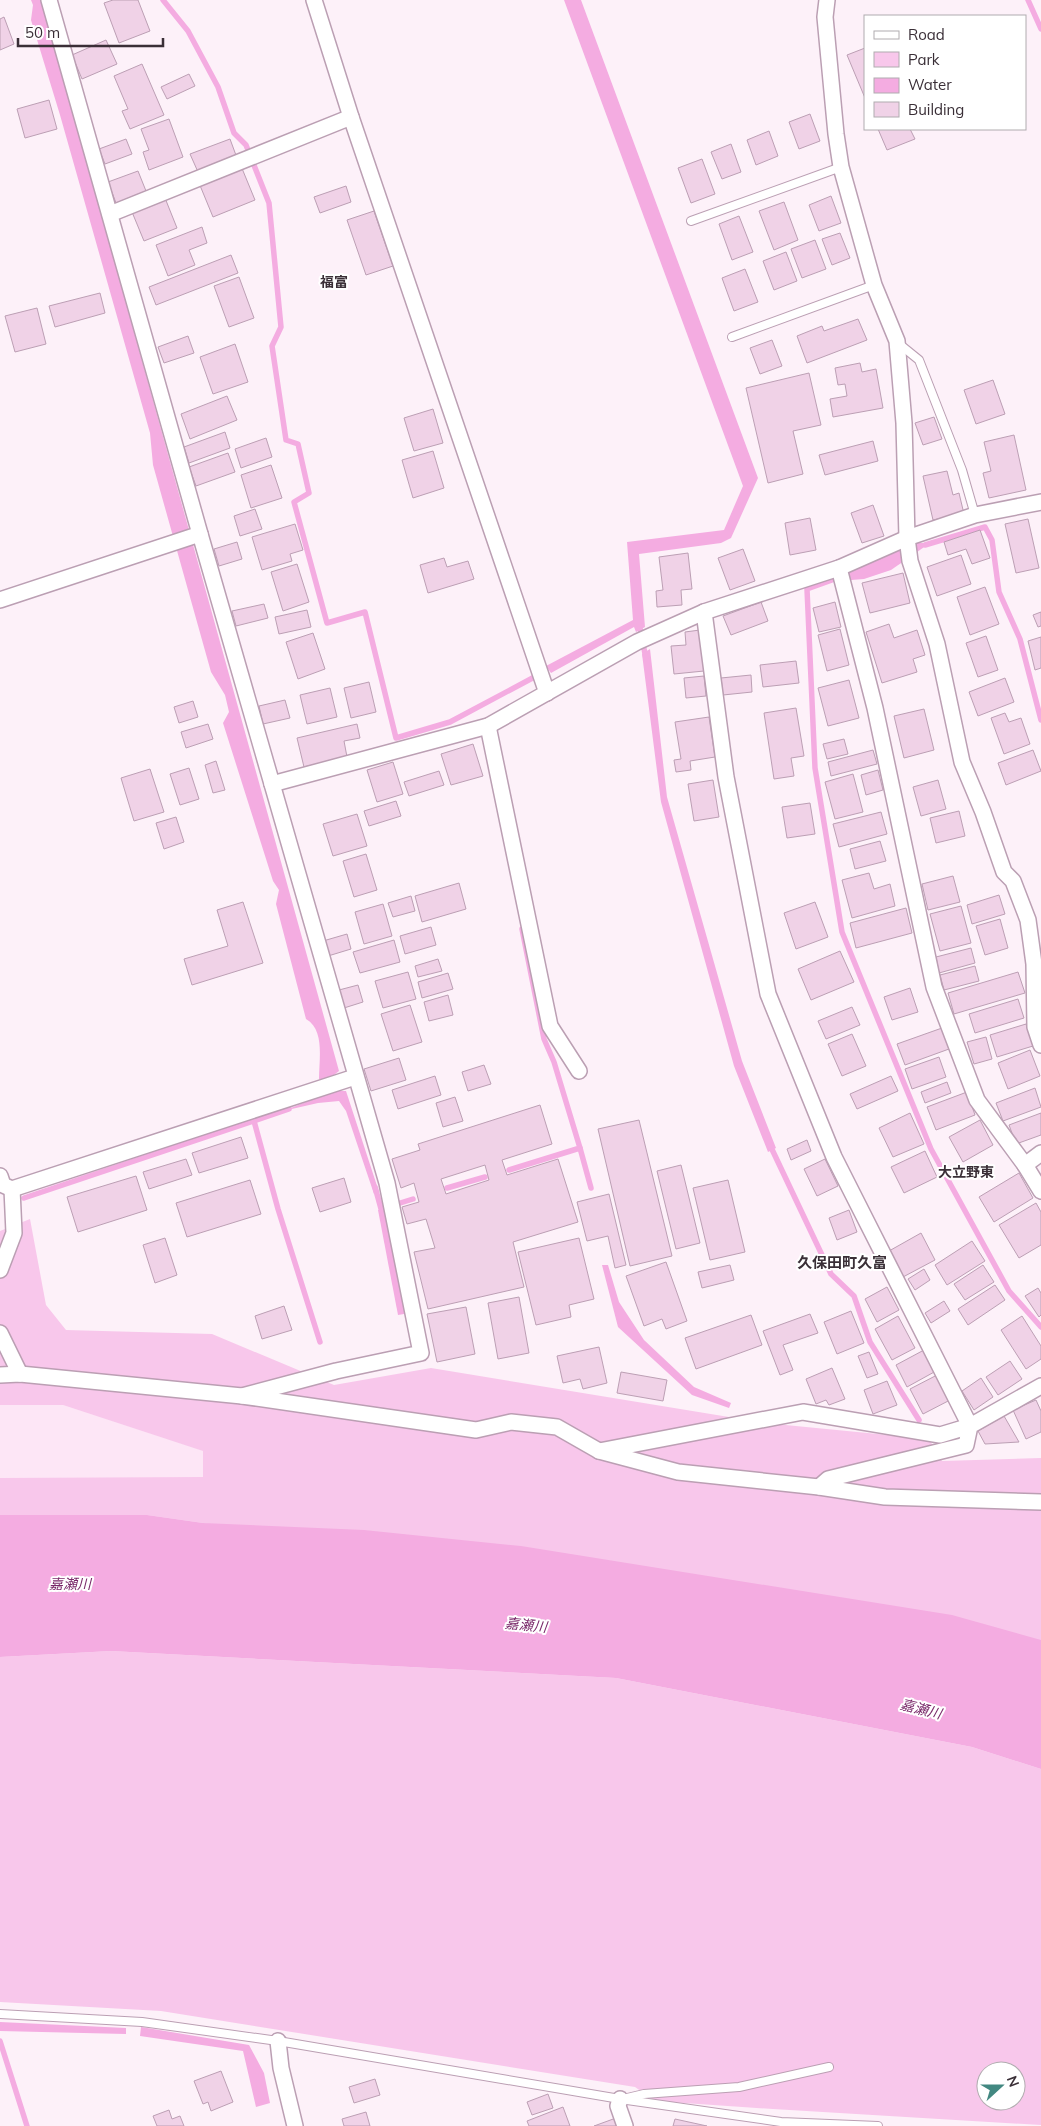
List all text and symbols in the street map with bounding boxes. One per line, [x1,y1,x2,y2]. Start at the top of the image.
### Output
scale bar [18,15,162,47]
legend [864,15,1026,130]
text: 50 m [25,23,60,42]
text: Road [908,25,945,44]
text: Park [908,50,940,69]
text: Water [908,75,952,94]
text: Building [908,100,964,119]
district label: 福富 [320,273,348,291]
district label: 大立野東 [938,1163,994,1181]
district label: 久保田町久富 [797,1253,887,1272]
water label: 嘉瀬川 [49,1575,93,1593]
water label: 嘉瀬川 [504,1614,550,1636]
water label: 嘉瀬川 [898,1695,945,1723]
north arrow [976,2061,1026,2111]
text: N [1003,2073,1023,2090]

